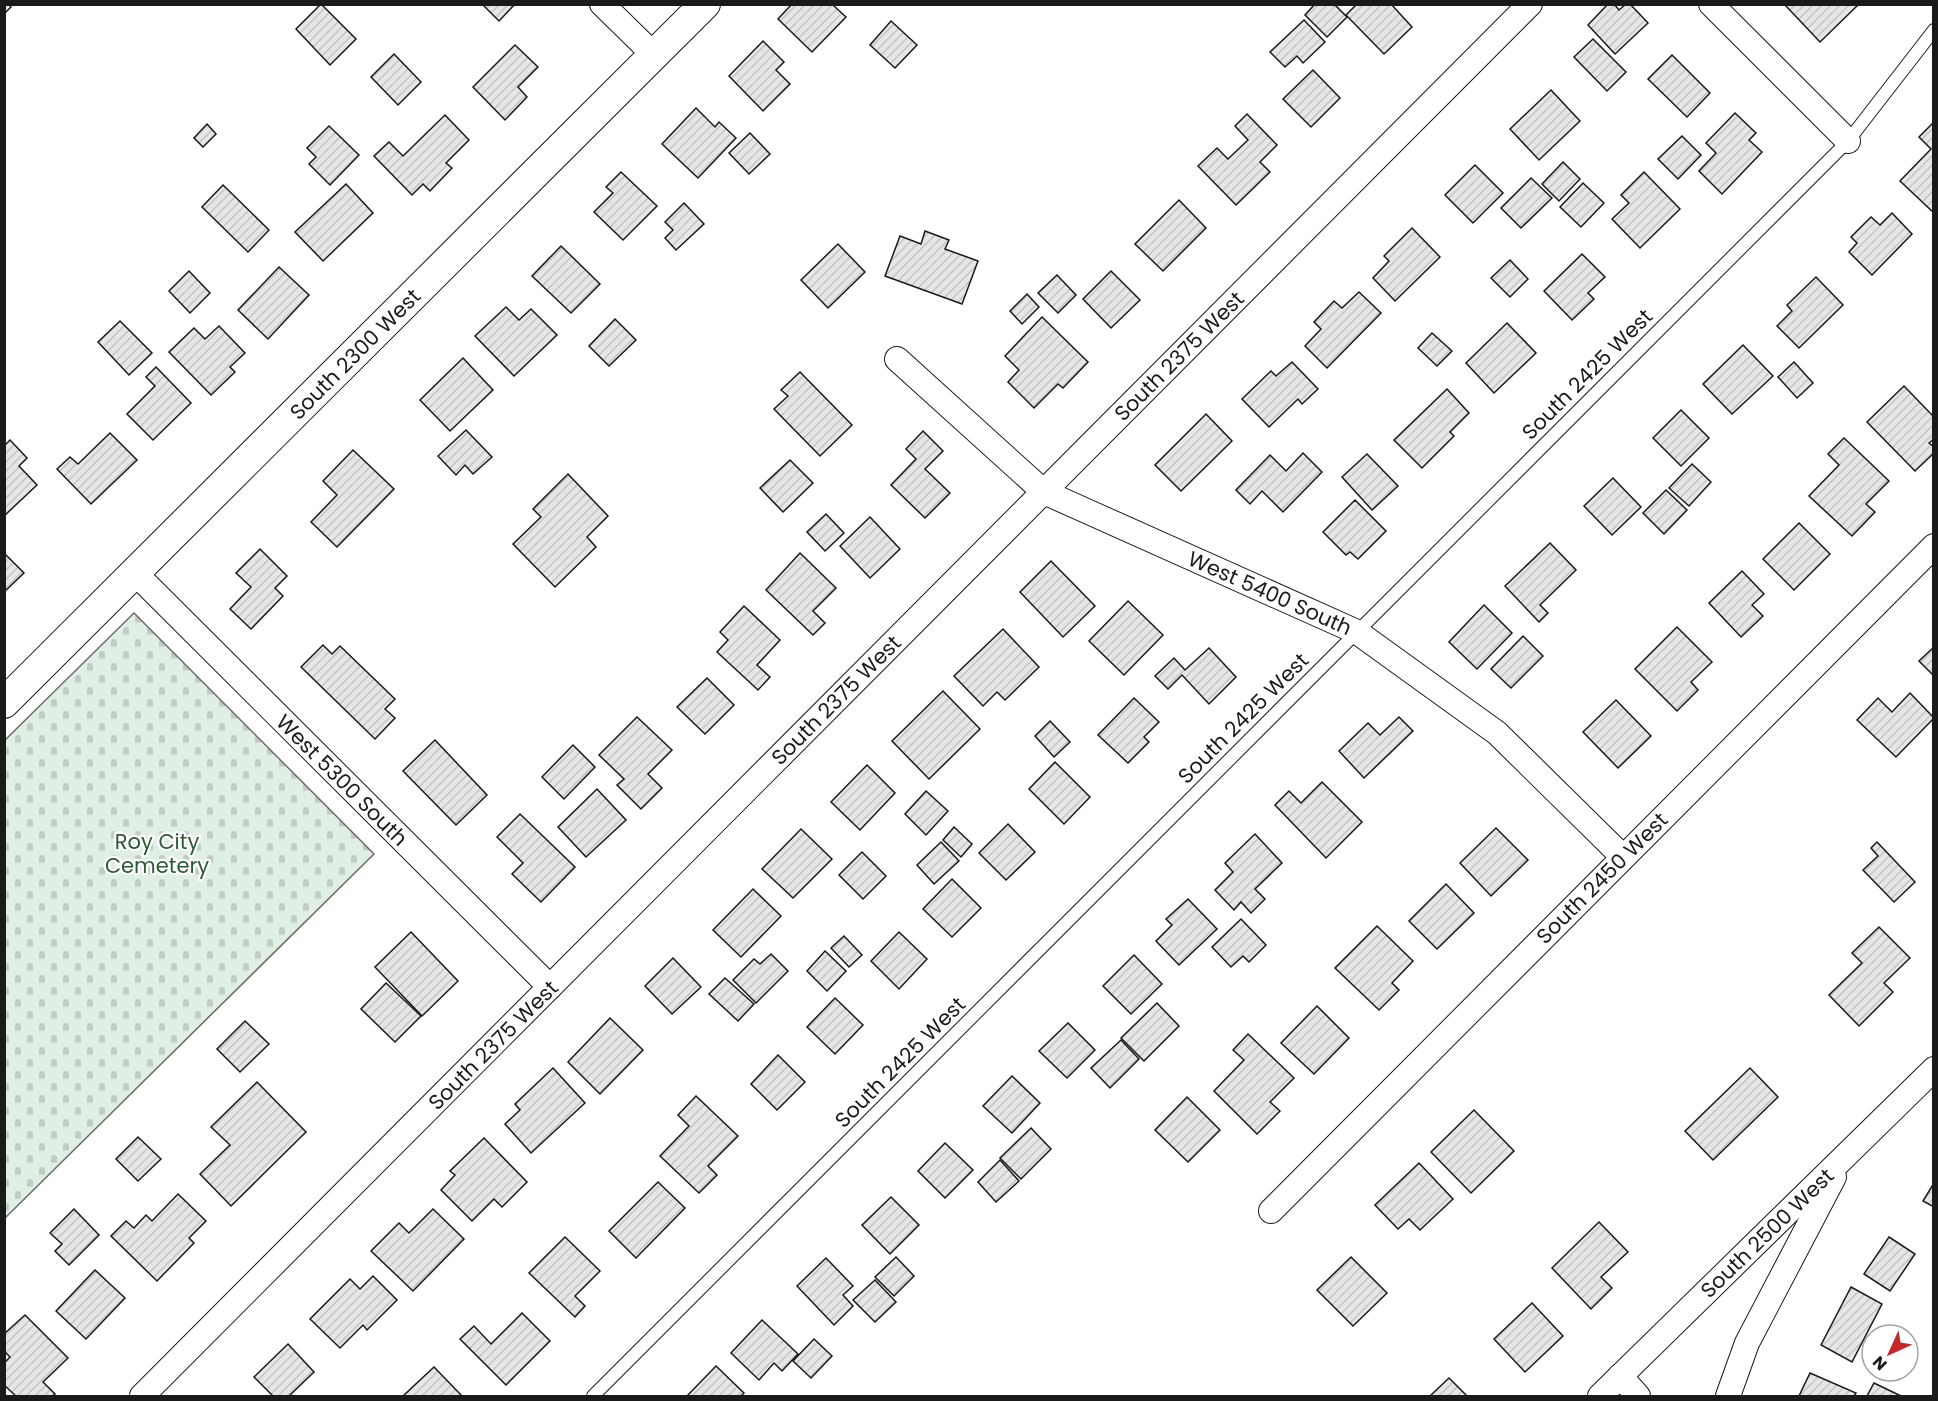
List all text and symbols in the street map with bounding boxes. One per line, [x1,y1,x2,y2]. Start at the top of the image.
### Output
street label: South 2300 West [283,282,427,426]
street label: South 2375 West [1108,285,1250,427]
street label: South 2425 West [1515,302,1659,446]
street label: West 5400 South [1184,544,1356,642]
street label: South 2375 West [765,629,907,771]
street label: South 2425 West [1171,646,1315,790]
street label: West 5300 South [270,708,414,852]
street label: South 2450 West [1530,806,1674,950]
park label: Roy City Cemetery [105,827,209,880]
street label: South 2375 West [422,974,564,1116]
street label: South 2425 West [828,990,972,1134]
street label: South 2500 West [1694,1162,1840,1304]
north arrow [1860,1323,1920,1383]
text: N [1867,1351,1892,1376]

